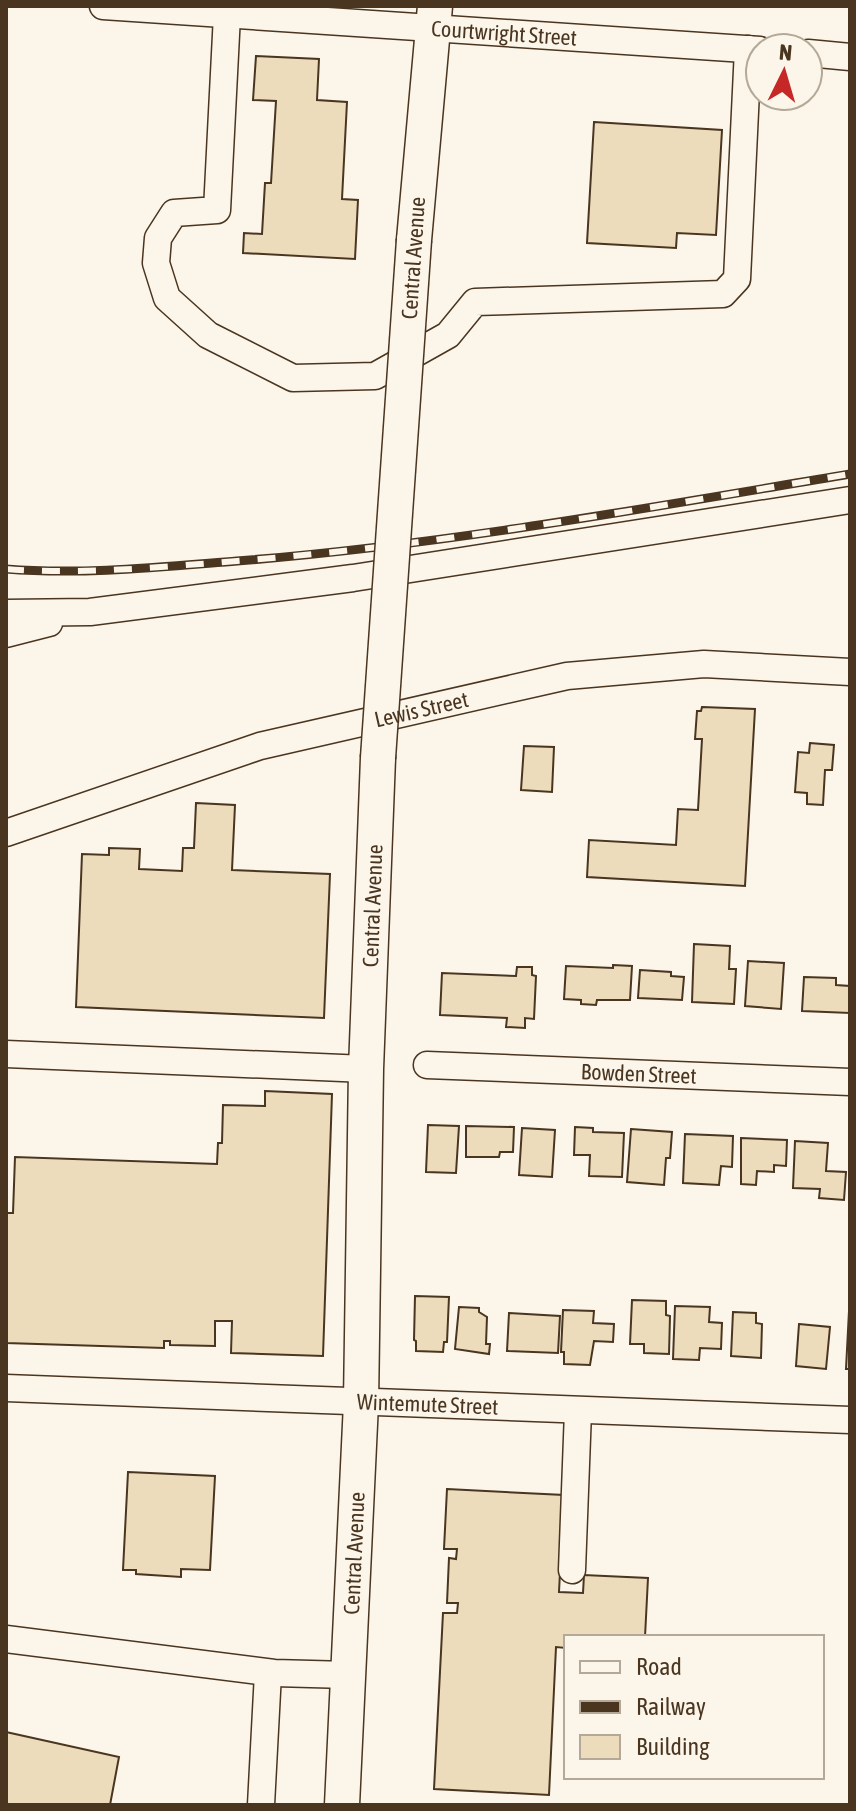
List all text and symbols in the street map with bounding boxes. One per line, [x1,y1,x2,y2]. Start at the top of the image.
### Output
street label: Courtwright Street [430,15,578,51]
north arrow [744,32,824,112]
text: N [778,39,793,66]
street label: Central Avenue [396,196,430,320]
street label: Lewis Street [372,686,471,733]
street label: Central Avenue [357,844,388,968]
street label: Bowden Street [580,1058,697,1089]
street label: Wintemute Street [356,1388,499,1420]
street label: Central Avenue [338,1491,370,1615]
legend [564,1635,824,1779]
text: Road [636,1653,682,1680]
text: Railway [636,1693,706,1720]
text: Building [636,1733,710,1760]

